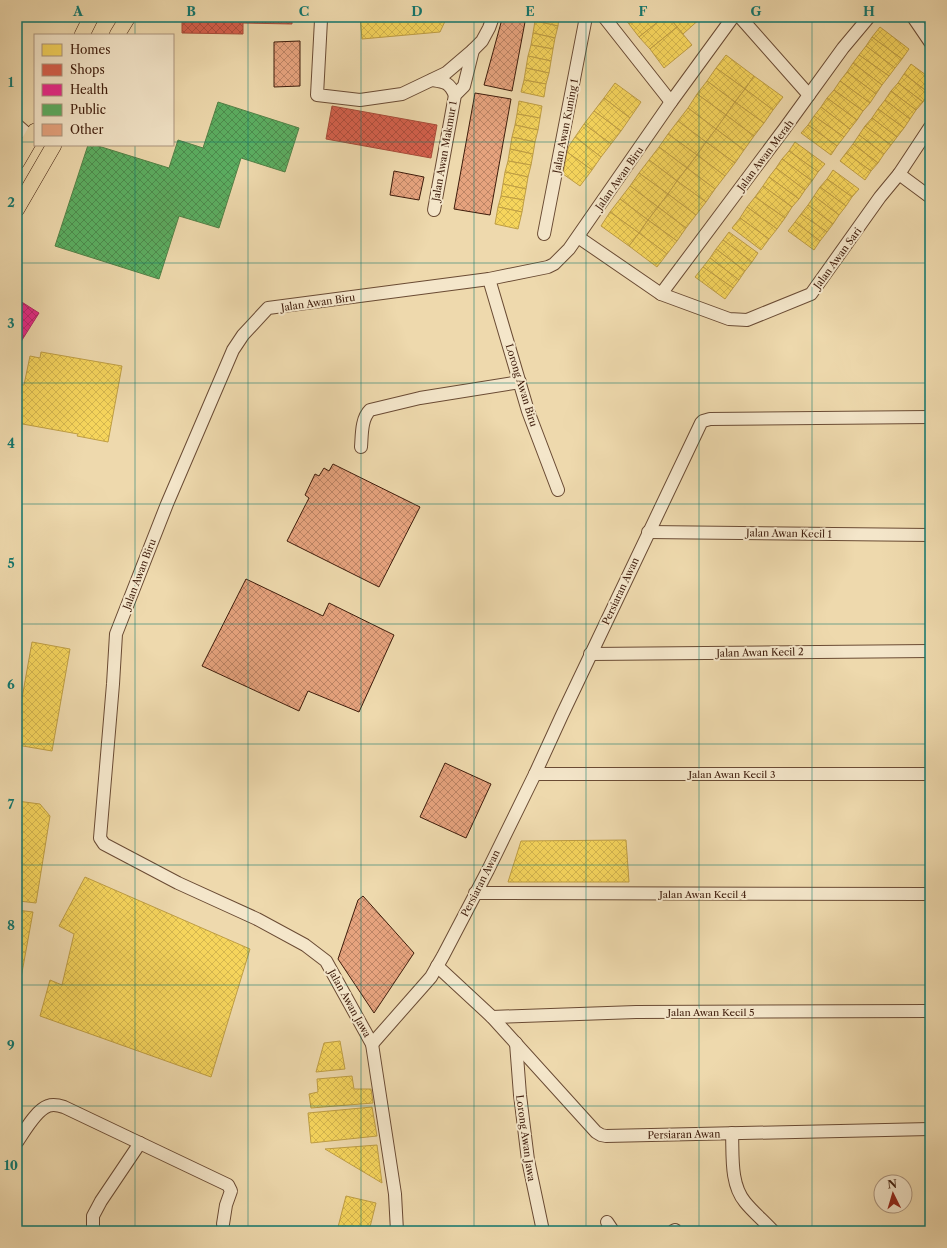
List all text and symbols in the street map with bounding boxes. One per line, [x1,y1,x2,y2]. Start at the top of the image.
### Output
text: A [72,3,84,19]
text: B [186,3,196,19]
text: C [299,3,309,19]
text: D [411,3,423,19]
text: E [525,3,535,19]
text: F [639,3,648,19]
text: G [750,3,762,19]
text: H [863,3,875,19]
legend [34,34,174,146]
text: Homes [70,42,110,57]
text: Shops [70,62,105,77]
text: 1 [8,74,14,90]
street label: Jalan Awan Kuning 1 [550,77,581,176]
text: Health [70,82,109,97]
street label: Jalan Awan Makmur 1 [429,99,460,204]
text: Public [70,102,106,117]
street label: Jalan Awan Merah [733,117,797,195]
text: Other [70,122,104,137]
street label: Jalan Awan Biru [591,144,646,214]
text: 2 [7,194,15,210]
street label: Jalan Awan Sari [810,225,864,293]
street label: Jalan Awan Biru [278,291,356,314]
text: 3 [7,315,15,331]
street label: Lorong Awan Biru [503,342,540,428]
text: 4 [7,435,15,451]
street label: Jalan Awan Kecil 1 [744,526,833,541]
street label: Jalan Awan Biru [119,537,159,613]
text: 5 [7,555,15,571]
street label: Persiaran Awan [599,555,642,627]
street label: Jalan Awan Kecil 2 [714,645,804,660]
text: 6 [7,676,15,692]
street label: Jalan Awan Kecil 3 [686,768,776,781]
text: 7 [8,796,15,812]
street label: Persiaran Awan [458,847,503,919]
street label: Jalan Awan Kecil 4 [657,888,747,901]
text: 8 [7,917,15,933]
street label: Jalan Awan Jawa [324,965,374,1040]
street label: Jalan Awan Kecil 5 [666,1006,754,1019]
text: 9 [7,1037,15,1053]
street label: Lorong Awan Jawa [513,1094,538,1183]
street label: Persiaran Awan [647,1127,721,1142]
text: 10 [4,1157,18,1173]
north arrow [873,1174,913,1214]
text: N [887,1177,898,1191]

